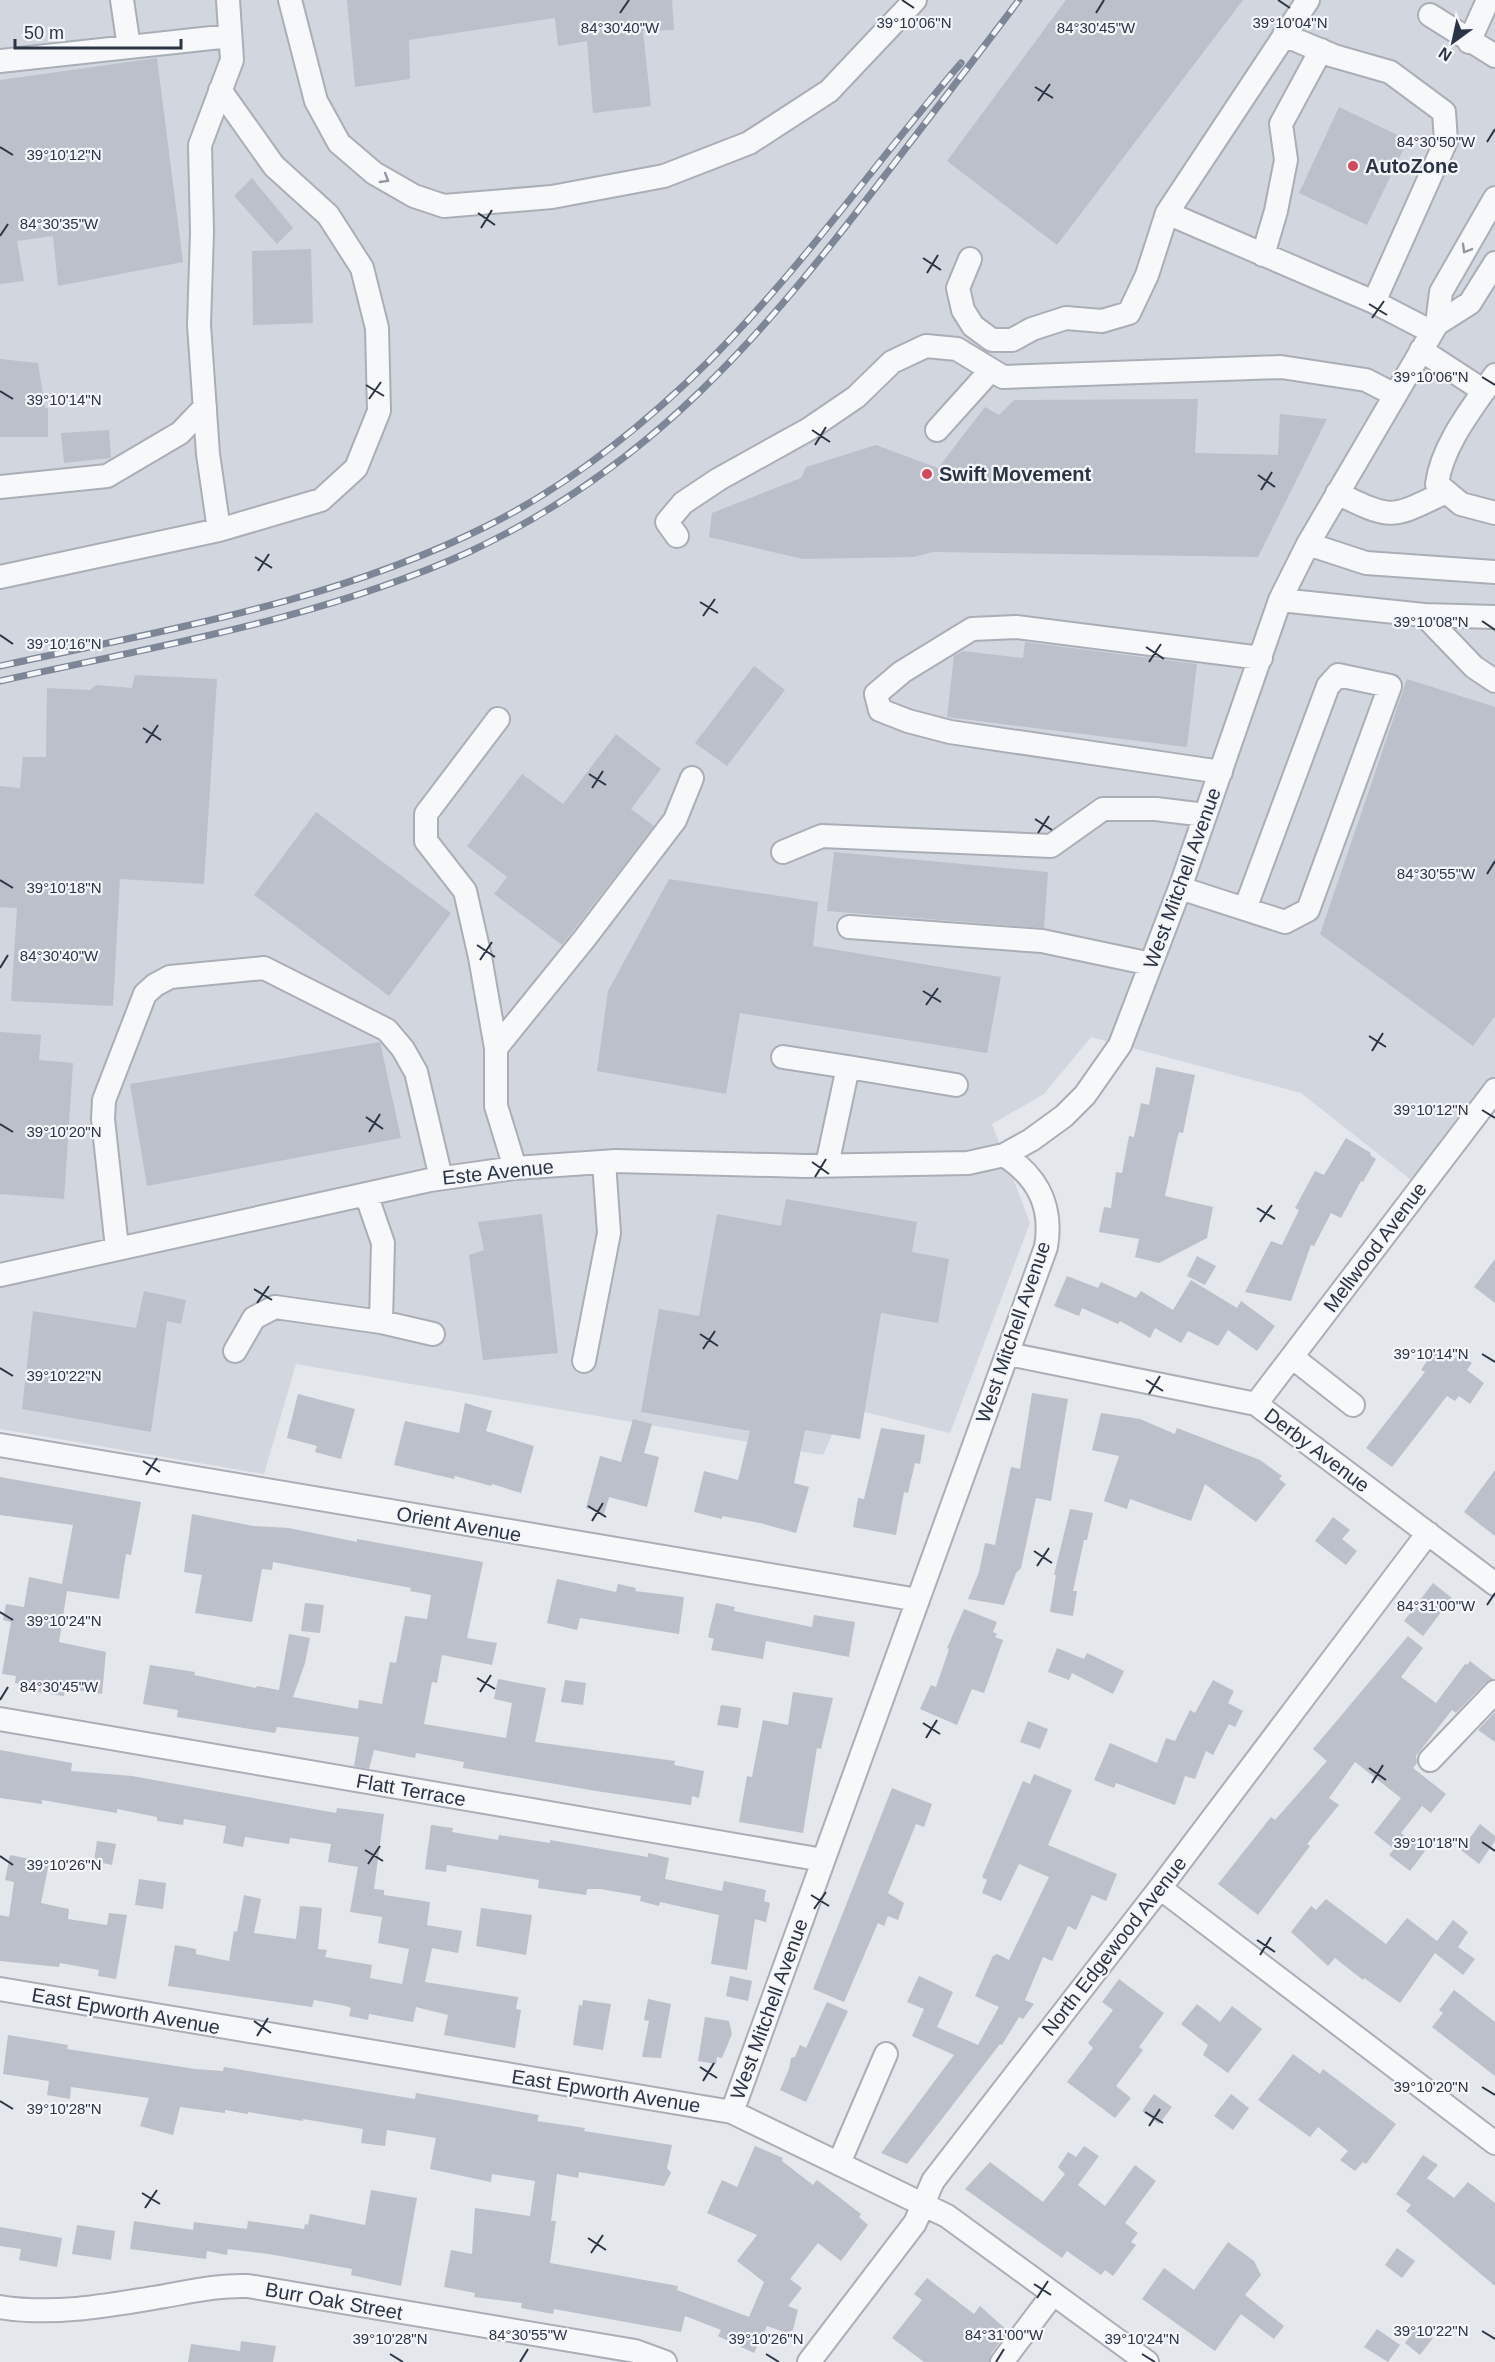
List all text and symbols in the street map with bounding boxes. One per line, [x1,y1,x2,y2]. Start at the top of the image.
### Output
scale bar [15,12,182,50]
north arrow [1423,12,1483,72]
text: 39°10'06"N [876,14,952,31]
text: 39°10'04"N [1252,14,1328,31]
text: 84°30'40"W [581,19,660,36]
text: 84°30'45"W [1057,19,1136,36]
text: 50 m [24,23,64,43]
text: N [1436,44,1455,64]
text: 84°30'50"W [1397,133,1476,150]
text: 39°10'12"N [26,146,102,163]
place label: AutoZone [1365,155,1458,177]
marker: AutoZone [1346,159,1360,173]
one-way arrow [379,172,389,183]
text: 84°30'35"W [20,215,99,232]
one-way arrow [1461,243,1473,253]
text: 39°10'06"N [1393,368,1469,385]
text: 39°10'14"N [26,391,102,408]
place label: Swift Movement [939,463,1092,485]
marker: Swift Movement [920,467,934,481]
text: 39°10'08"N [1393,613,1469,630]
text: 39°10'16"N [26,635,102,652]
street label: West Mitchell Avenue [1139,785,1225,971]
text: 84°30'55"W [1397,865,1476,882]
text: 39°10'18"N [26,879,102,896]
text: 84°30'40"W [20,947,99,964]
text: 39°10'12"N [1393,1101,1469,1118]
text: 39°10'20"N [26,1123,102,1140]
street label: Este Avenue [441,1155,555,1189]
street label: Mellwood Avenue [1319,1178,1431,1316]
street label: West Mitchell Avenue [972,1238,1054,1426]
text: 39°10'14"N [1393,1345,1469,1362]
text: 39°10'22"N [26,1367,102,1384]
street label: Derby Avenue [1260,1404,1374,1496]
street label: Orient Avenue [395,1502,523,1546]
text: 84°31'00"W [1397,1597,1476,1614]
text: 39°10'24"N [26,1612,102,1629]
text: 84°30'45"W [20,1678,99,1695]
street label: Flatt Terrace [355,1770,467,1810]
text: 39°10'18"N [1393,1834,1469,1851]
street label: North Edgewood Avenue [1037,1852,1191,2040]
text: 39°10'26"N [26,1856,102,1873]
street label: West Mitchell Avenue [726,1916,812,2102]
street label: East Epworth Avenue [30,1984,222,2038]
street label: East Epworth Avenue [510,2065,702,2117]
text: 39°10'20"N [1393,2078,1469,2095]
text: 39°10'28"N [26,2100,102,2117]
street label: Burr Oak Street [264,2278,405,2324]
text: 39°10'22"N [1393,2322,1469,2339]
text: 84°30'55"W [489,2326,568,2343]
text: 84°31'00"W [965,2326,1044,2343]
text: 39°10'28"N [352,2330,428,2347]
text: 39°10'26"N [728,2330,804,2347]
text: 39°10'24"N [1104,2330,1180,2347]

